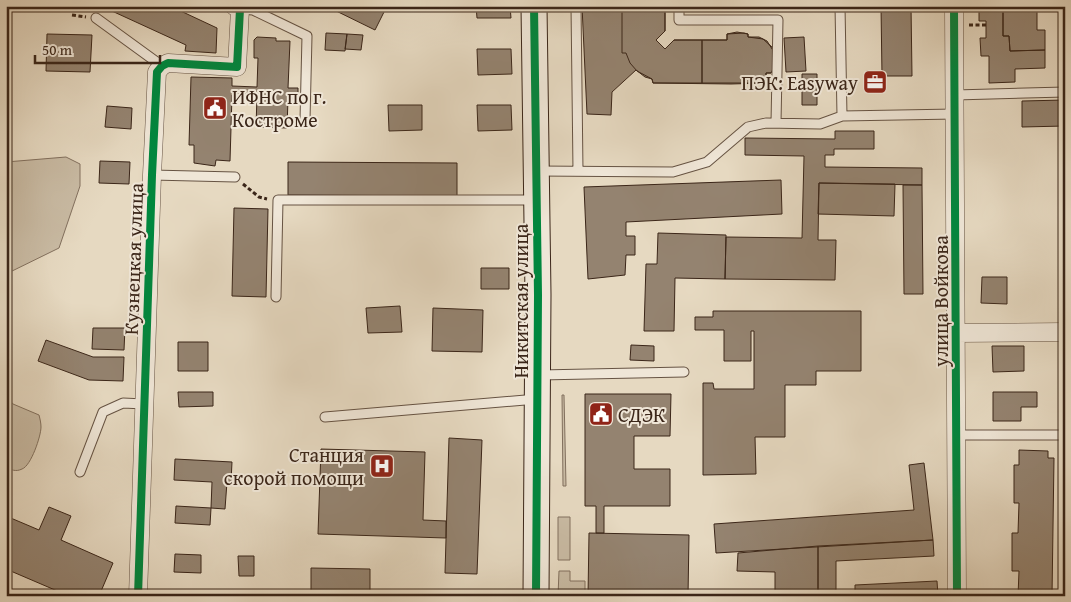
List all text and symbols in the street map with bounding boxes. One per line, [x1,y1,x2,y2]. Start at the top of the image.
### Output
scale bar [35,32,160,64]
text: 50 m [42,39,73,60]
place label: ПЭК: Easyway [741,68,858,97]
office icon: ПЭК: Easyway [862,69,888,95]
place label: ИФНС по г. Костроме [232,82,326,134]
public building icon: ИФНС по г. Костроме [202,95,228,121]
street label: Кузнецкая улица [116,182,150,335]
street label: Никитская улица [506,223,535,378]
street label: улица Войкова [926,235,955,368]
place label: СДЭК [618,400,666,429]
public building icon: СДЭК [588,401,614,427]
place label: Станция скорой помощи [224,440,364,492]
hospital icon: Станция скорой помощи [369,453,395,479]

